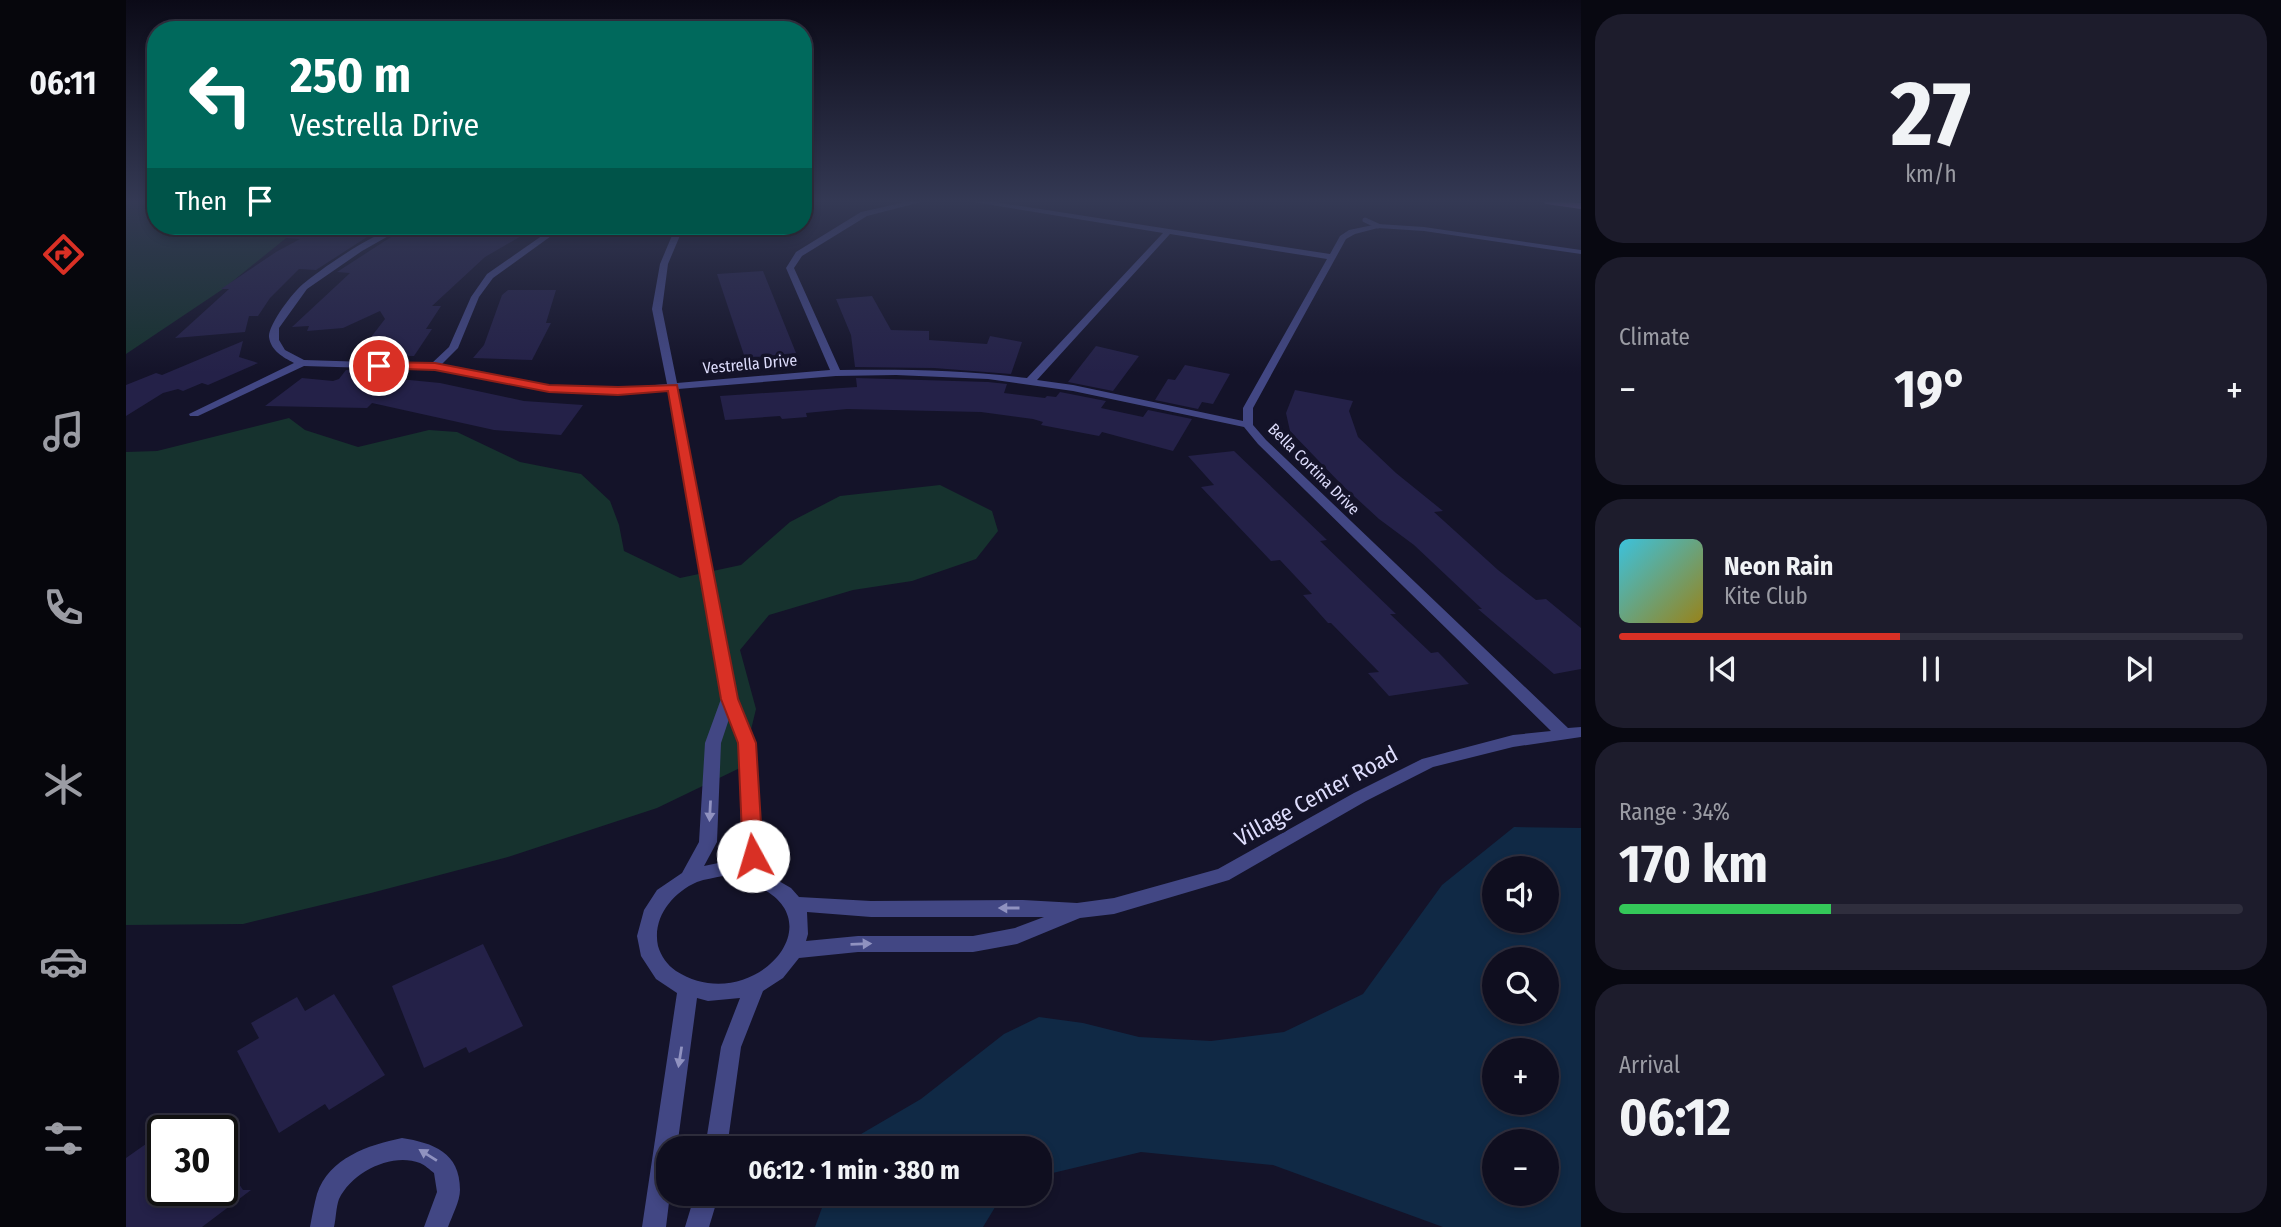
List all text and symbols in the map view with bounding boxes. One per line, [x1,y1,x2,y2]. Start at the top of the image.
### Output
text: 250 m [290,46,411,105]
icon: left [175,49,266,140]
text: 27 [1891,60,1971,169]
text: 06:11 [30,64,96,102]
text: Vestrella Drive [290,106,479,144]
text: km/h [1905,160,1957,188]
icon: arrive [241,182,279,220]
text: Then [175,186,227,217]
icon: directions [39,230,88,279]
text: Climate [1619,323,1690,351]
pin [349,336,409,396]
icon: arrive [360,347,398,385]
street label: Vestrella Drive [702,350,798,378]
text: 19° [1894,358,1968,421]
text: − [1619,367,1636,413]
text: + [2226,367,2243,413]
icon: music [39,407,88,456]
street label: Bella Cortina Drive [1264,419,1364,519]
text: Neon Rain [1724,551,1833,582]
text: Kite Club [1724,582,1808,610]
icon: phone [39,583,88,632]
icon: previous [1704,650,1742,688]
icon: pause [1912,650,1950,688]
icon: next [2120,650,2158,688]
street label: Village Center Road [1230,740,1402,852]
icon: climate [39,760,88,809]
text: Range · 34% [1619,798,1730,826]
one-way arrow [705,800,716,822]
position arrow [716,819,790,893]
text: 170 km [1619,833,1768,896]
map controls [1482,856,1559,1206]
button: sound [1482,856,1559,933]
one-way arrow [998,902,1020,914]
icon: car [39,937,88,986]
one-way arrow [850,939,872,950]
button: search [1482,947,1559,1024]
button: + [1482,1038,1559,1115]
one-way arrow [674,1046,685,1068]
text: Arrival [1619,1051,1680,1079]
text: 06:12 [1619,1086,1731,1149]
icon: filters [39,1114,88,1163]
speed limit sign: 30 [147,1115,238,1206]
button: − [1482,1129,1559,1206]
one-way arrow [418,1148,437,1161]
text: 06:12 · 1 min · 380 m [748,1155,960,1186]

